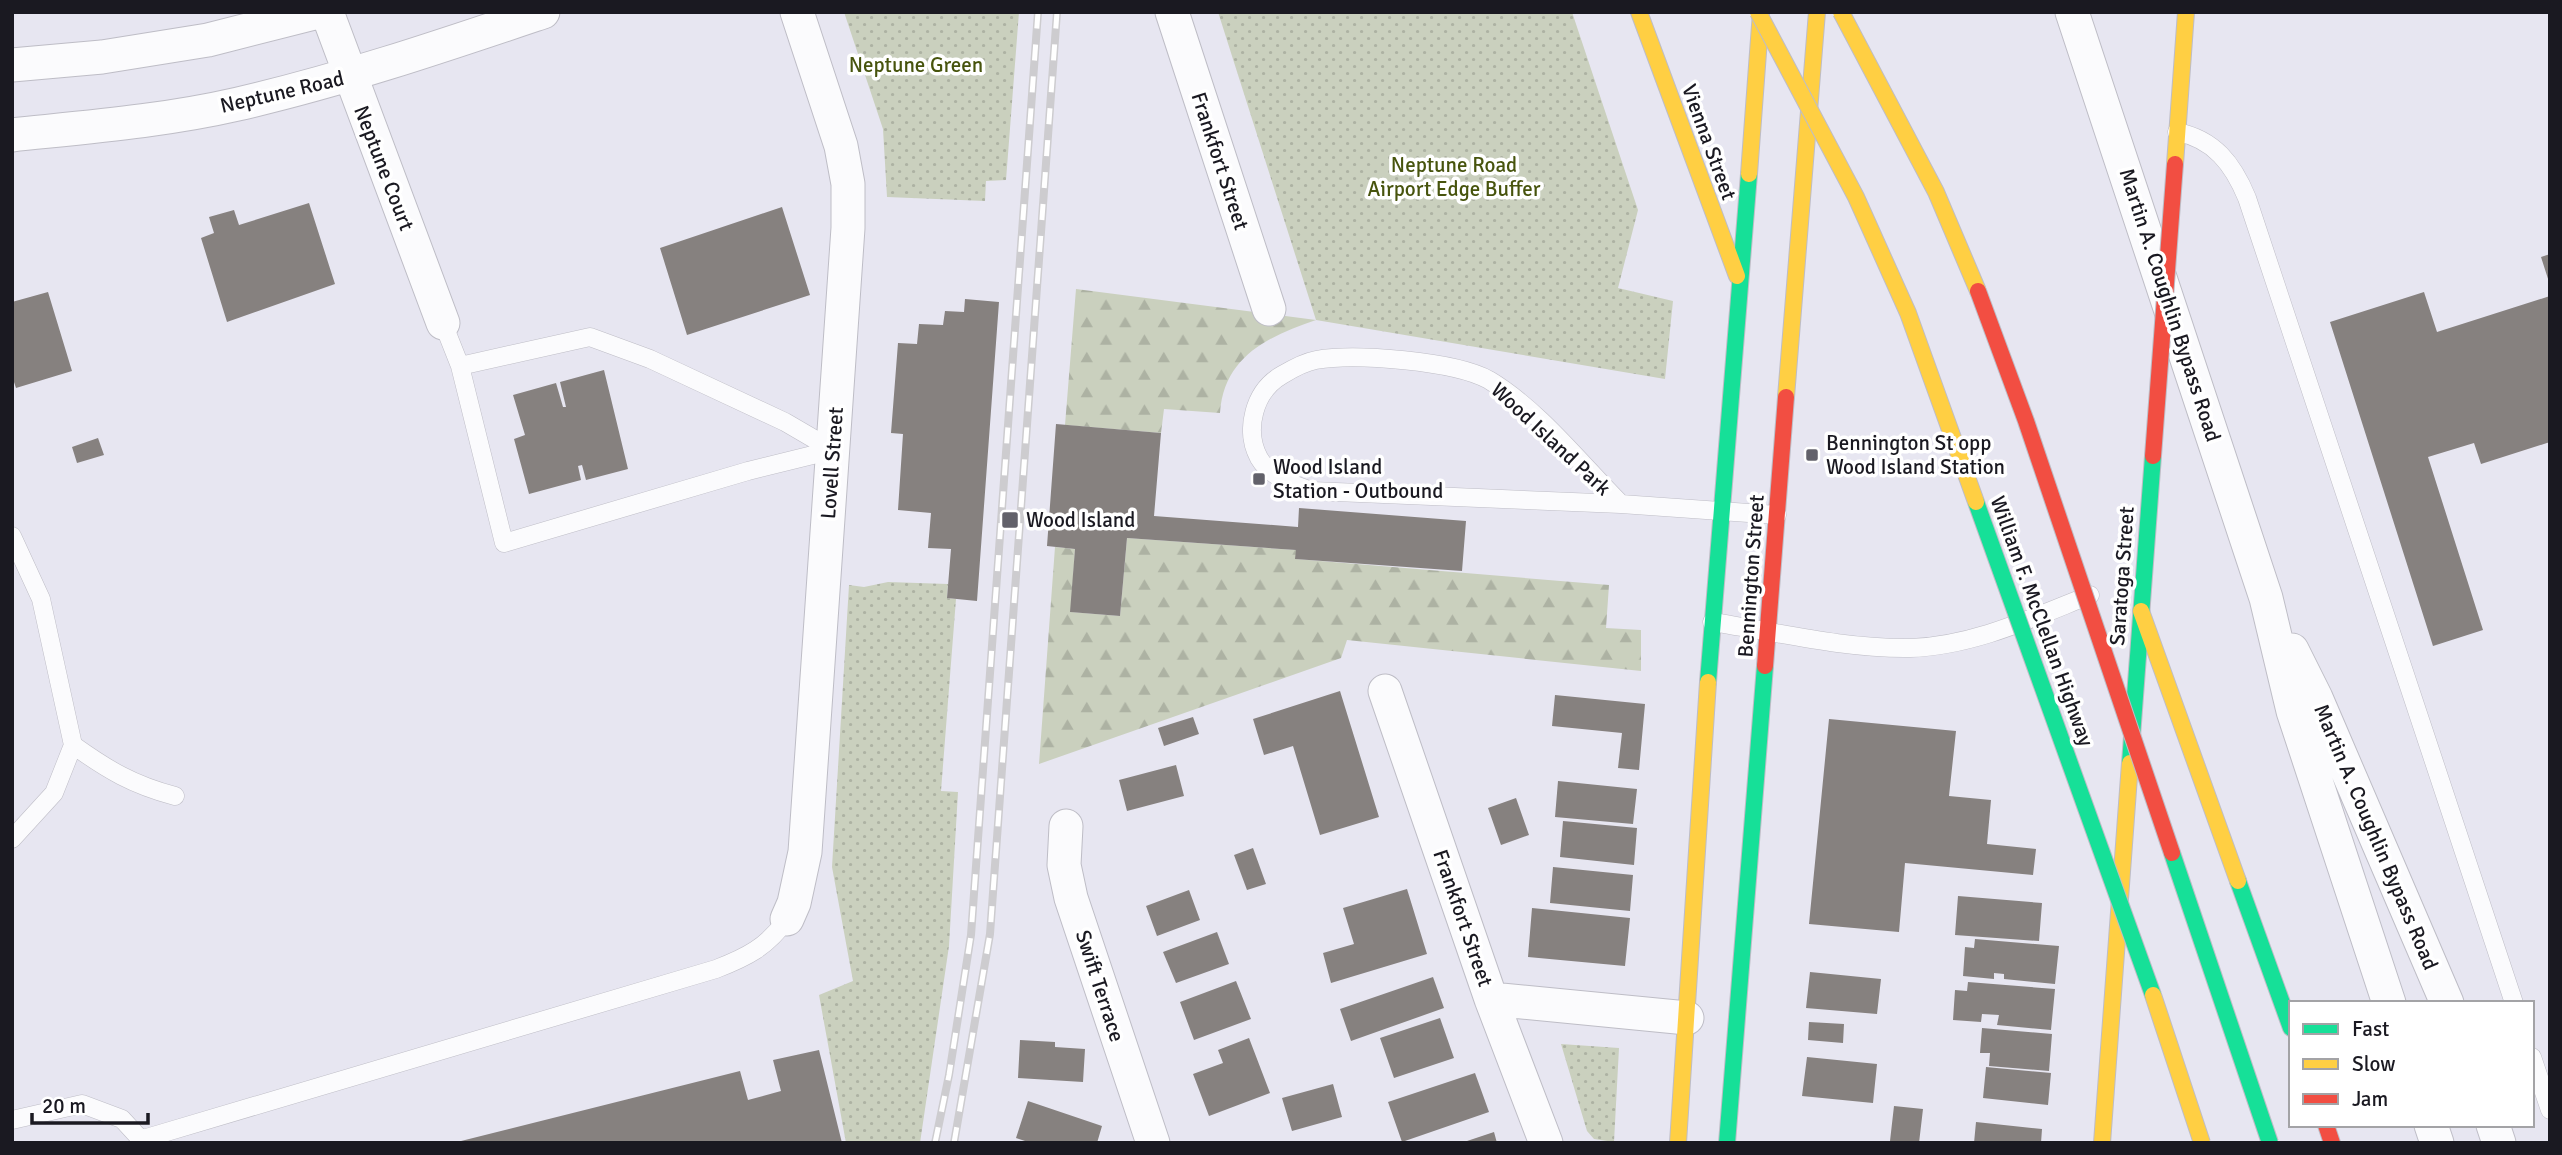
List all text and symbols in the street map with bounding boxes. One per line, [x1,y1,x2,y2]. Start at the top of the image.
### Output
park label: Neptune Green [849,52,983,78]
street label: Neptune Road [218,65,346,119]
street label: Vienna Street [1676,81,1742,203]
street label: Frankfort Street [1185,89,1255,233]
street label: Neptune Court [348,102,420,234]
park label: Neptune Road Airport Edge Buffer [1367,152,1541,202]
street label: Martin A. Coughlin Bypass Road [2113,165,2227,445]
street label: Wood Island Park [1486,377,1617,501]
street label: Lovell Street [815,406,849,520]
place label: Bennington St opp Wood Island Station [1826,430,2005,480]
marker: Bennington St opp Wood Island Station [1804,447,1820,463]
place label: Wood Island Station - Outbound [1273,454,1443,504]
marker: Wood Island Station - Outbound [1251,471,1267,487]
street label: William F. McClellan Highway [1985,492,2099,750]
street label: Bennington Street [1732,494,1770,658]
street label: Saratoga Street [2104,506,2140,646]
place label: Wood Island [1026,507,1135,533]
marker: Wood Island [1000,510,1020,530]
street label: Martin A. Coughlin Bypass Road [2308,700,2444,974]
street label: Frankfort Street [1427,846,1499,990]
street label: Swift Terrace [1070,927,1130,1045]
legend [2289,1001,2534,1127]
text: Fast [2352,1016,2389,1042]
text: Slow [2352,1051,2396,1077]
scale bar [32,1082,147,1126]
text: Jam [2352,1086,2388,1112]
text: 20 m [42,1093,86,1119]

